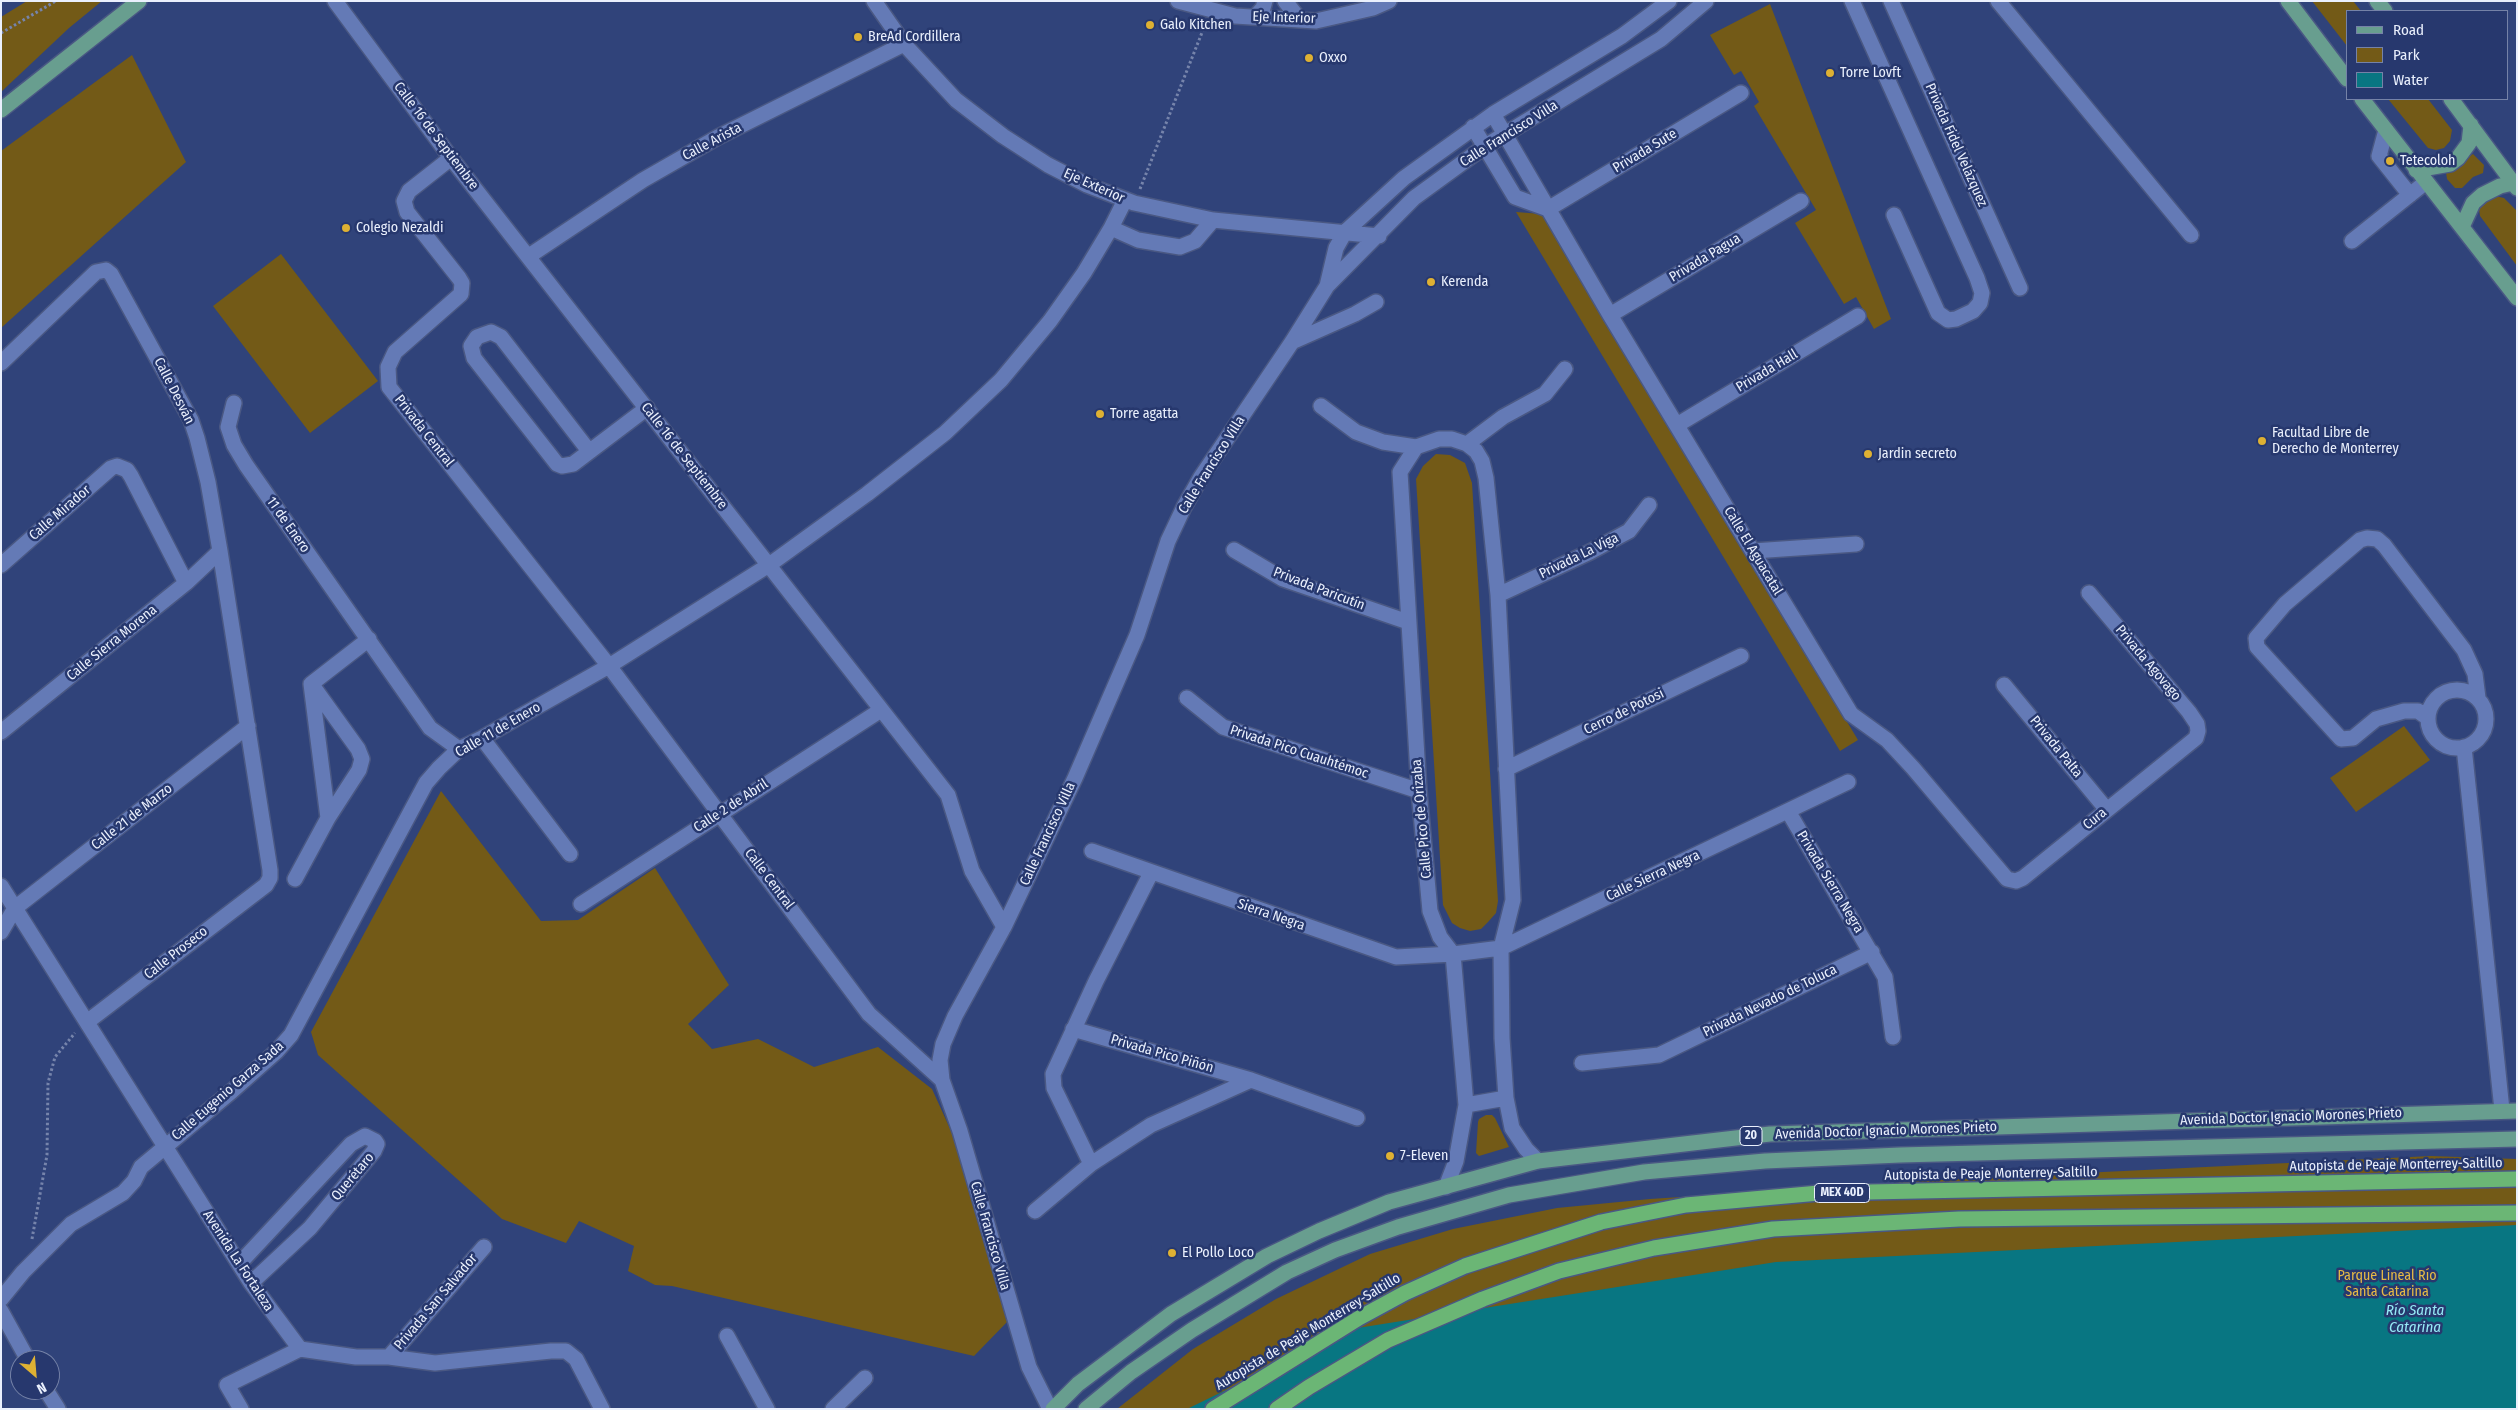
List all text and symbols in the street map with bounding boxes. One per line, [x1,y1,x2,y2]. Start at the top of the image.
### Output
street label: Eje Interior [1252,9,1316,27]
legend [2346,10,2508,100]
place label: Galo Kitchen [1160,17,1232,33]
marker: Galo Kitchen [1144,19,1156,31]
text: Road [2393,21,2424,39]
place label: BreAd Cordillera [868,29,960,45]
marker: BreAd Cordillera [852,31,864,43]
text: Park [2393,46,2420,64]
place label: Oxxo [1319,50,1347,66]
marker: Oxxo [1303,52,1315,64]
place label: Torre Lovft [1840,65,1901,81]
marker: Torre Lovft [1824,67,1836,79]
text: Water [2393,71,2428,89]
street label: Calle 16 de Septiembre [390,79,482,193]
street label: Privada Fidel Velázquez [1921,81,1991,209]
street label: Calle Francisco Villa [1457,97,1561,171]
street label: Calle Arista [680,119,744,165]
street label: Privada Sute [1610,125,1680,177]
place label: Tetecoloh [2400,153,2455,169]
marker: Tetecoloh [2384,155,2396,167]
street label: Eje Exterior [1061,165,1127,207]
place label: Colegio Nezaldi [356,220,444,236]
marker: Colegio Nezaldi [340,222,352,234]
street label: Privada Pagua [1666,230,1744,286]
place label: Kerenda [1441,274,1488,290]
marker: Kerenda [1425,276,1437,288]
street label: Privada Hall [1733,346,1801,396]
street label: Calle Desván [150,355,198,427]
street label: Privada Central [391,392,457,470]
street label: Calle 16 de Septiembre [637,399,731,513]
place label: Torre agatta [1110,406,1178,422]
marker: Torre agatta [1094,408,1106,420]
street label: Calle Francisco Villa [1175,413,1249,517]
place label: Facultad Libre de Derecho de Monterrey [2272,425,2399,458]
marker: Facultad Libre de Derecho de Monterrey [2256,435,2268,447]
place label: Jardin secreto [1878,446,1957,462]
marker: Jardin secreto [1862,448,1874,460]
street label: Calle Mirador [26,482,94,544]
street label: 11 de Enero [263,494,313,556]
street label: Calle El Aguacatal [1720,504,1786,598]
street label: Privada La Viga [1537,530,1621,582]
street label: Privada Paricutín [1271,564,1367,614]
street label: Calle Sierra Morena [64,602,160,684]
street label: Privada Agovago [2112,622,2184,704]
street label: Cerro de Potosi [1581,685,1667,739]
street label: Calle 11 de Enero [452,699,544,761]
street label: Privada Palta [2026,713,2086,781]
street label: Privada Pico Cuauhtémoc [1228,722,1370,782]
street label: Calle Pico de Orizaba [1408,759,1436,879]
street label: Calle 2 de Abril [691,776,771,836]
street label: Calle 21 de Marzo [88,780,176,854]
street label: Calle Francisco Villa [1017,780,1079,888]
street label: Cura [2080,804,2110,834]
street label: Privada Sierra Negra [1793,828,1867,936]
street label: Calle Central [741,845,797,913]
street label: Calle Sierra Negra [1603,847,1703,905]
street label: Sierra Negra [1235,896,1307,934]
street label: Calle Proseco [141,923,211,983]
street label: Privada Nevado de Toluca [1700,961,1840,1041]
street label: Privada Pico Piñón [1109,1031,1215,1077]
street label: Calle Eugenio Garza Sada [169,1038,287,1144]
street label: Avenida Doctor Ignacio Morones Prieto [2180,1105,2402,1129]
street label: Avenida Doctor Ignacio Morones Prieto [1775,1119,1997,1143]
road number: 20 [1740,1126,1762,1146]
place label: 7-Eleven [1400,1148,1448,1164]
street label: Querétaro [328,1150,378,1204]
marker: 7-Eleven [1384,1150,1396,1162]
street label: Autopista de Peaje Monterrey-Saltillo [2289,1155,2503,1175]
street label: Autopista de Peaje Monterrey-Saltillo [1884,1164,2098,1184]
street label: Calle Francisco Villa [966,1180,1014,1292]
road number: MEX 40D [1814,1184,1870,1202]
street label: Avenida La Fortaleza [199,1207,277,1315]
place label: El Pollo Loco [1182,1245,1254,1261]
marker: El Pollo Loco [1166,1247,1178,1259]
street label: Privada San Salvador [391,1251,481,1353]
park label: Parque Lineal Río Santa Catarina [2337,1268,2437,1300]
street label: Autopista de Peaje Monterrey-Saltillo [1212,1270,1404,1394]
water label: Río Santa Catarina [2386,1302,2444,1337]
north arrow [10,1350,60,1400]
text: N [34,1378,49,1397]

